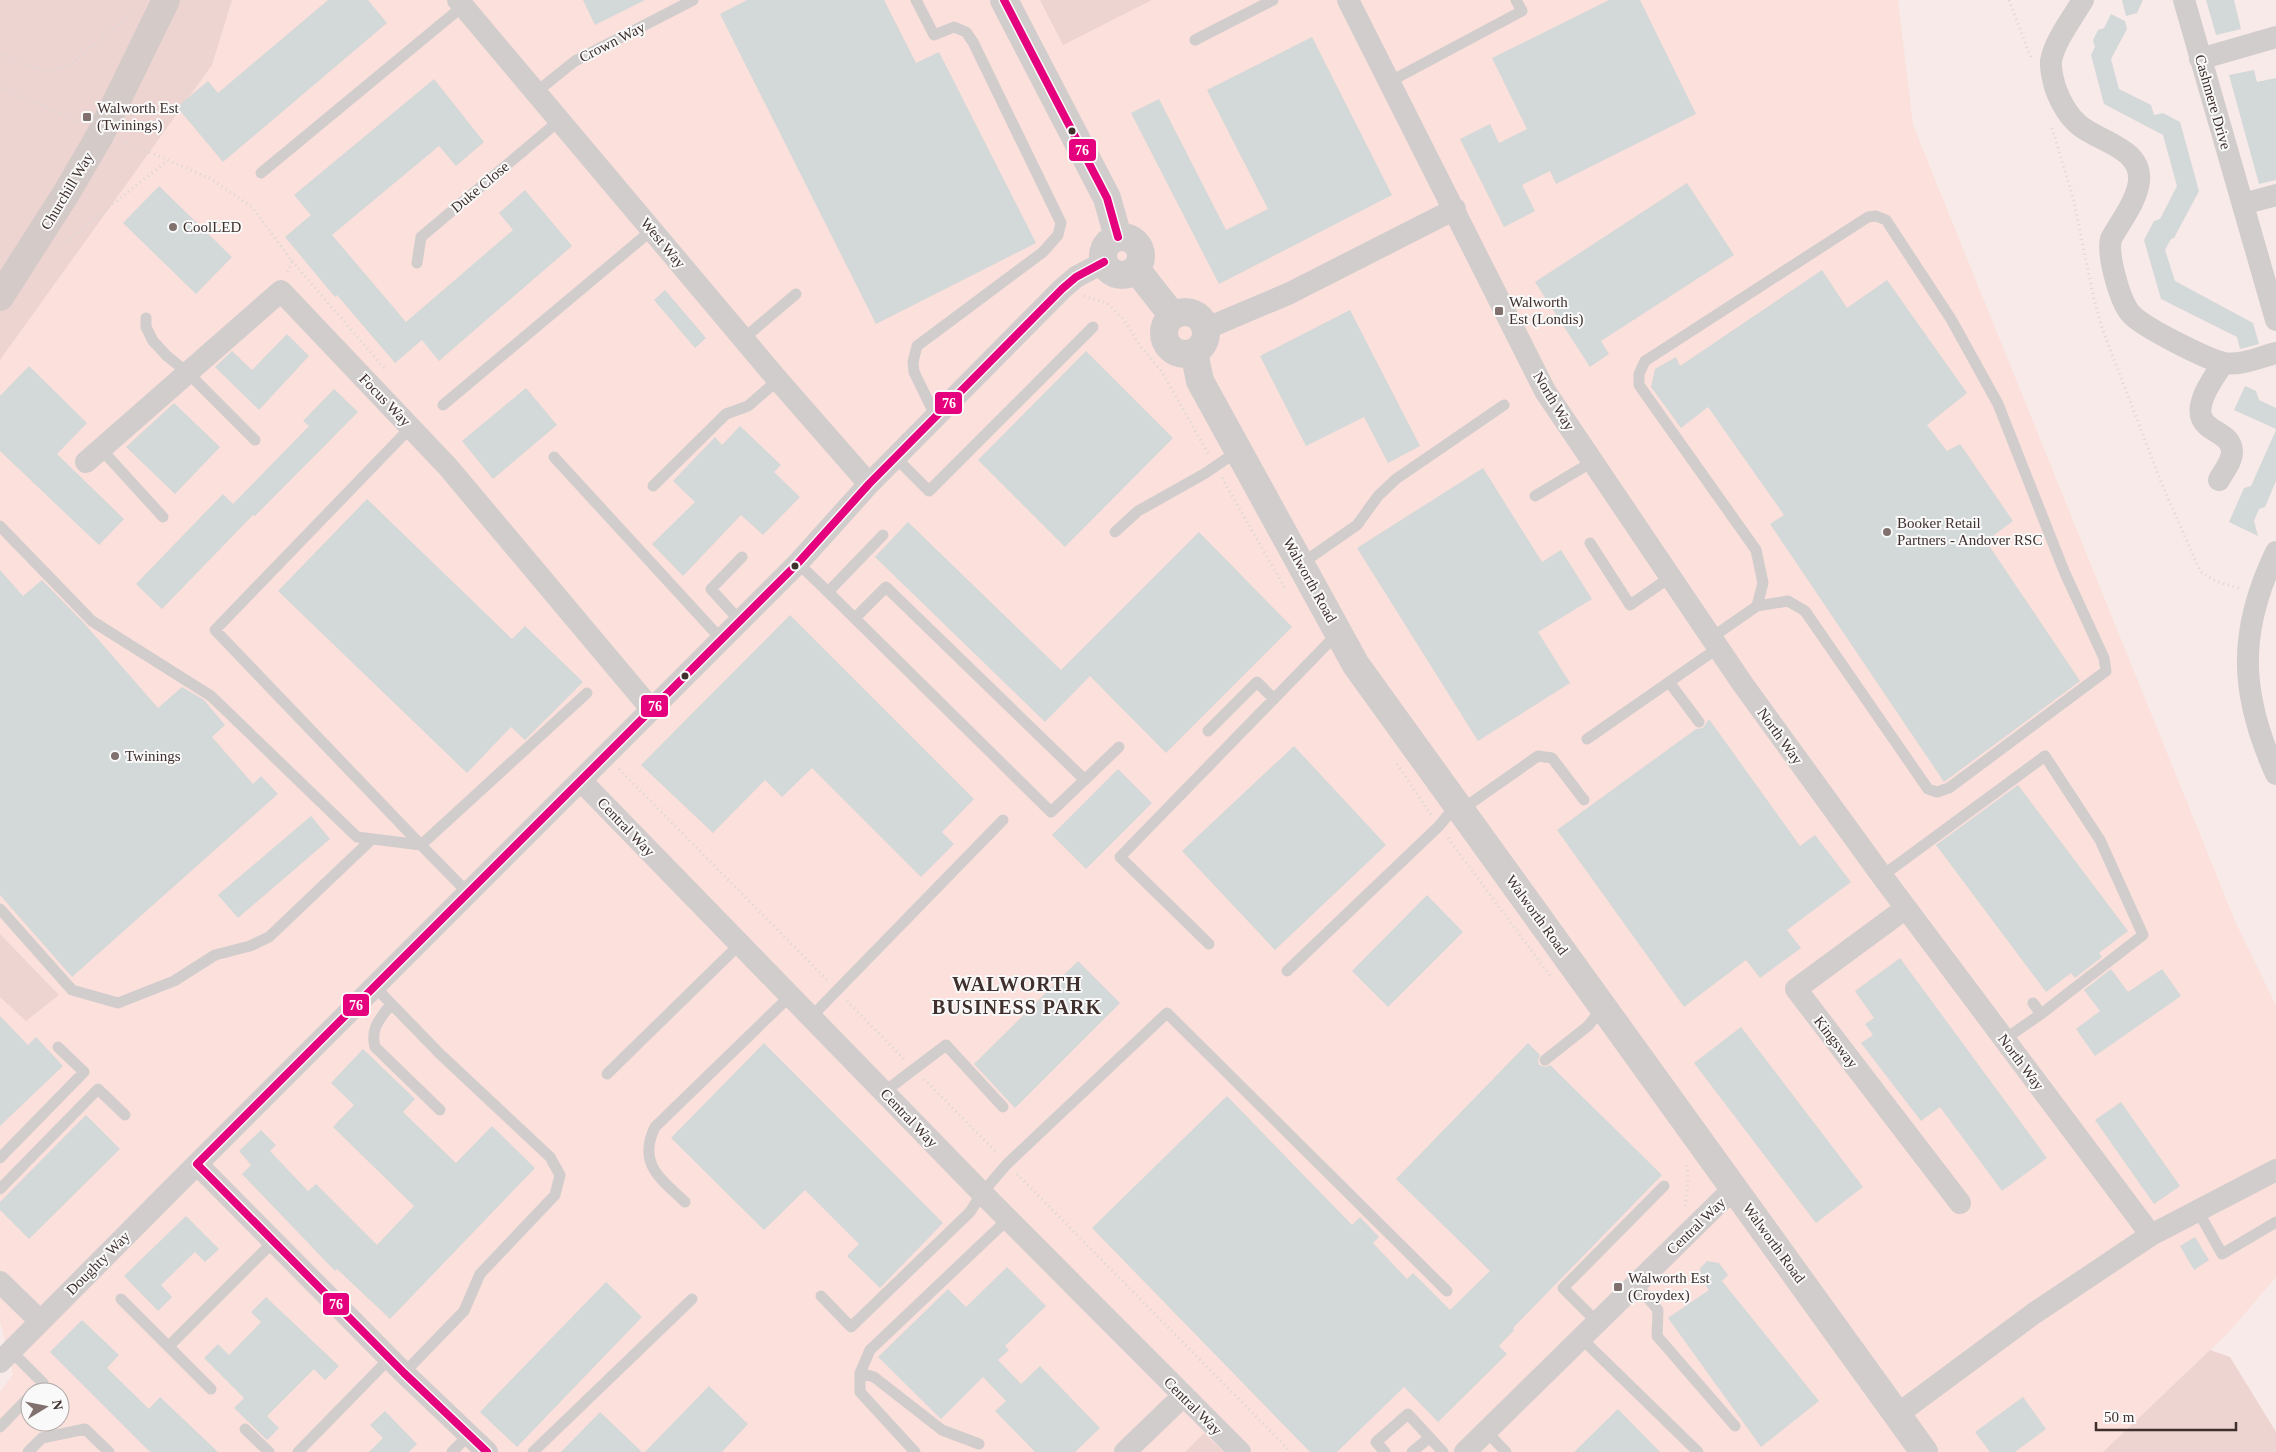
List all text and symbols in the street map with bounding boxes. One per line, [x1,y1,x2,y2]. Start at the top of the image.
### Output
street label: Crown Way [577,18,648,65]
street label: Cashmere Drive [2192,53,2234,152]
place label: Walworth Est (Twinings) [97,100,180,134]
marker: Walworth Est (Twinings) [81,111,93,123]
unlabelled marker [1067,126,1077,136]
line badge: 76 [1068,138,1097,162]
text: 76 [1075,143,1089,158]
street label: Churchill Way [38,149,97,233]
street label: Duke Close [448,158,512,216]
street label: West Way [638,215,689,272]
place label: CoolLED [183,219,241,235]
marker: CoolLED [167,221,179,233]
place label: Walworth Est (Londis) [1509,294,1584,328]
marker: Walworth Est (Londis) [1493,305,1505,317]
street label: North Way [1530,369,1578,434]
street label: Focus Way [356,371,414,430]
line badge: 76 [934,391,963,415]
text: 76 [942,396,956,411]
place label: Booker Retail Partners - Andover RSC [1897,515,2042,548]
marker: Booker Retail Partners - Andover RSC [1881,526,1893,538]
street label: Walworth Road [1280,535,1340,625]
unlabelled marker [790,561,800,571]
unlabelled marker [680,671,690,681]
line badge: 76 [640,694,669,718]
text: 76 [648,699,662,714]
street label: North Way [1754,705,1806,768]
place label: Twinings [125,748,181,764]
marker: Twinings [109,750,121,762]
street label: Central Way [594,795,658,860]
street label: Walworth Road [1503,872,1571,958]
district label: WALWORTH BUSINESS PARK [932,973,1102,1018]
line badge: 76 [342,993,370,1017]
text: 76 [349,998,363,1013]
street label: Kingsway [1811,1013,1861,1071]
street label: North Way [1995,1031,2047,1093]
street label: Central Way [877,1086,941,1151]
street label: Central Way [1664,1194,1729,1258]
street label: Walworth Road [1740,1200,1808,1286]
street label: Doughty Way [63,1228,133,1298]
place label: Walworth Est (Croydex) [1628,1270,1711,1304]
marker: Walworth Est (Croydex) [1612,1281,1624,1293]
line badge: 76 [322,1292,350,1316]
text: 76 [329,1297,343,1312]
street label: Central Way [1161,1374,1225,1438]
north arrow [20,1382,70,1432]
text: N [49,1399,66,1411]
scale bar [2096,1400,2236,1432]
text: 50 m [2104,1409,2135,1425]

